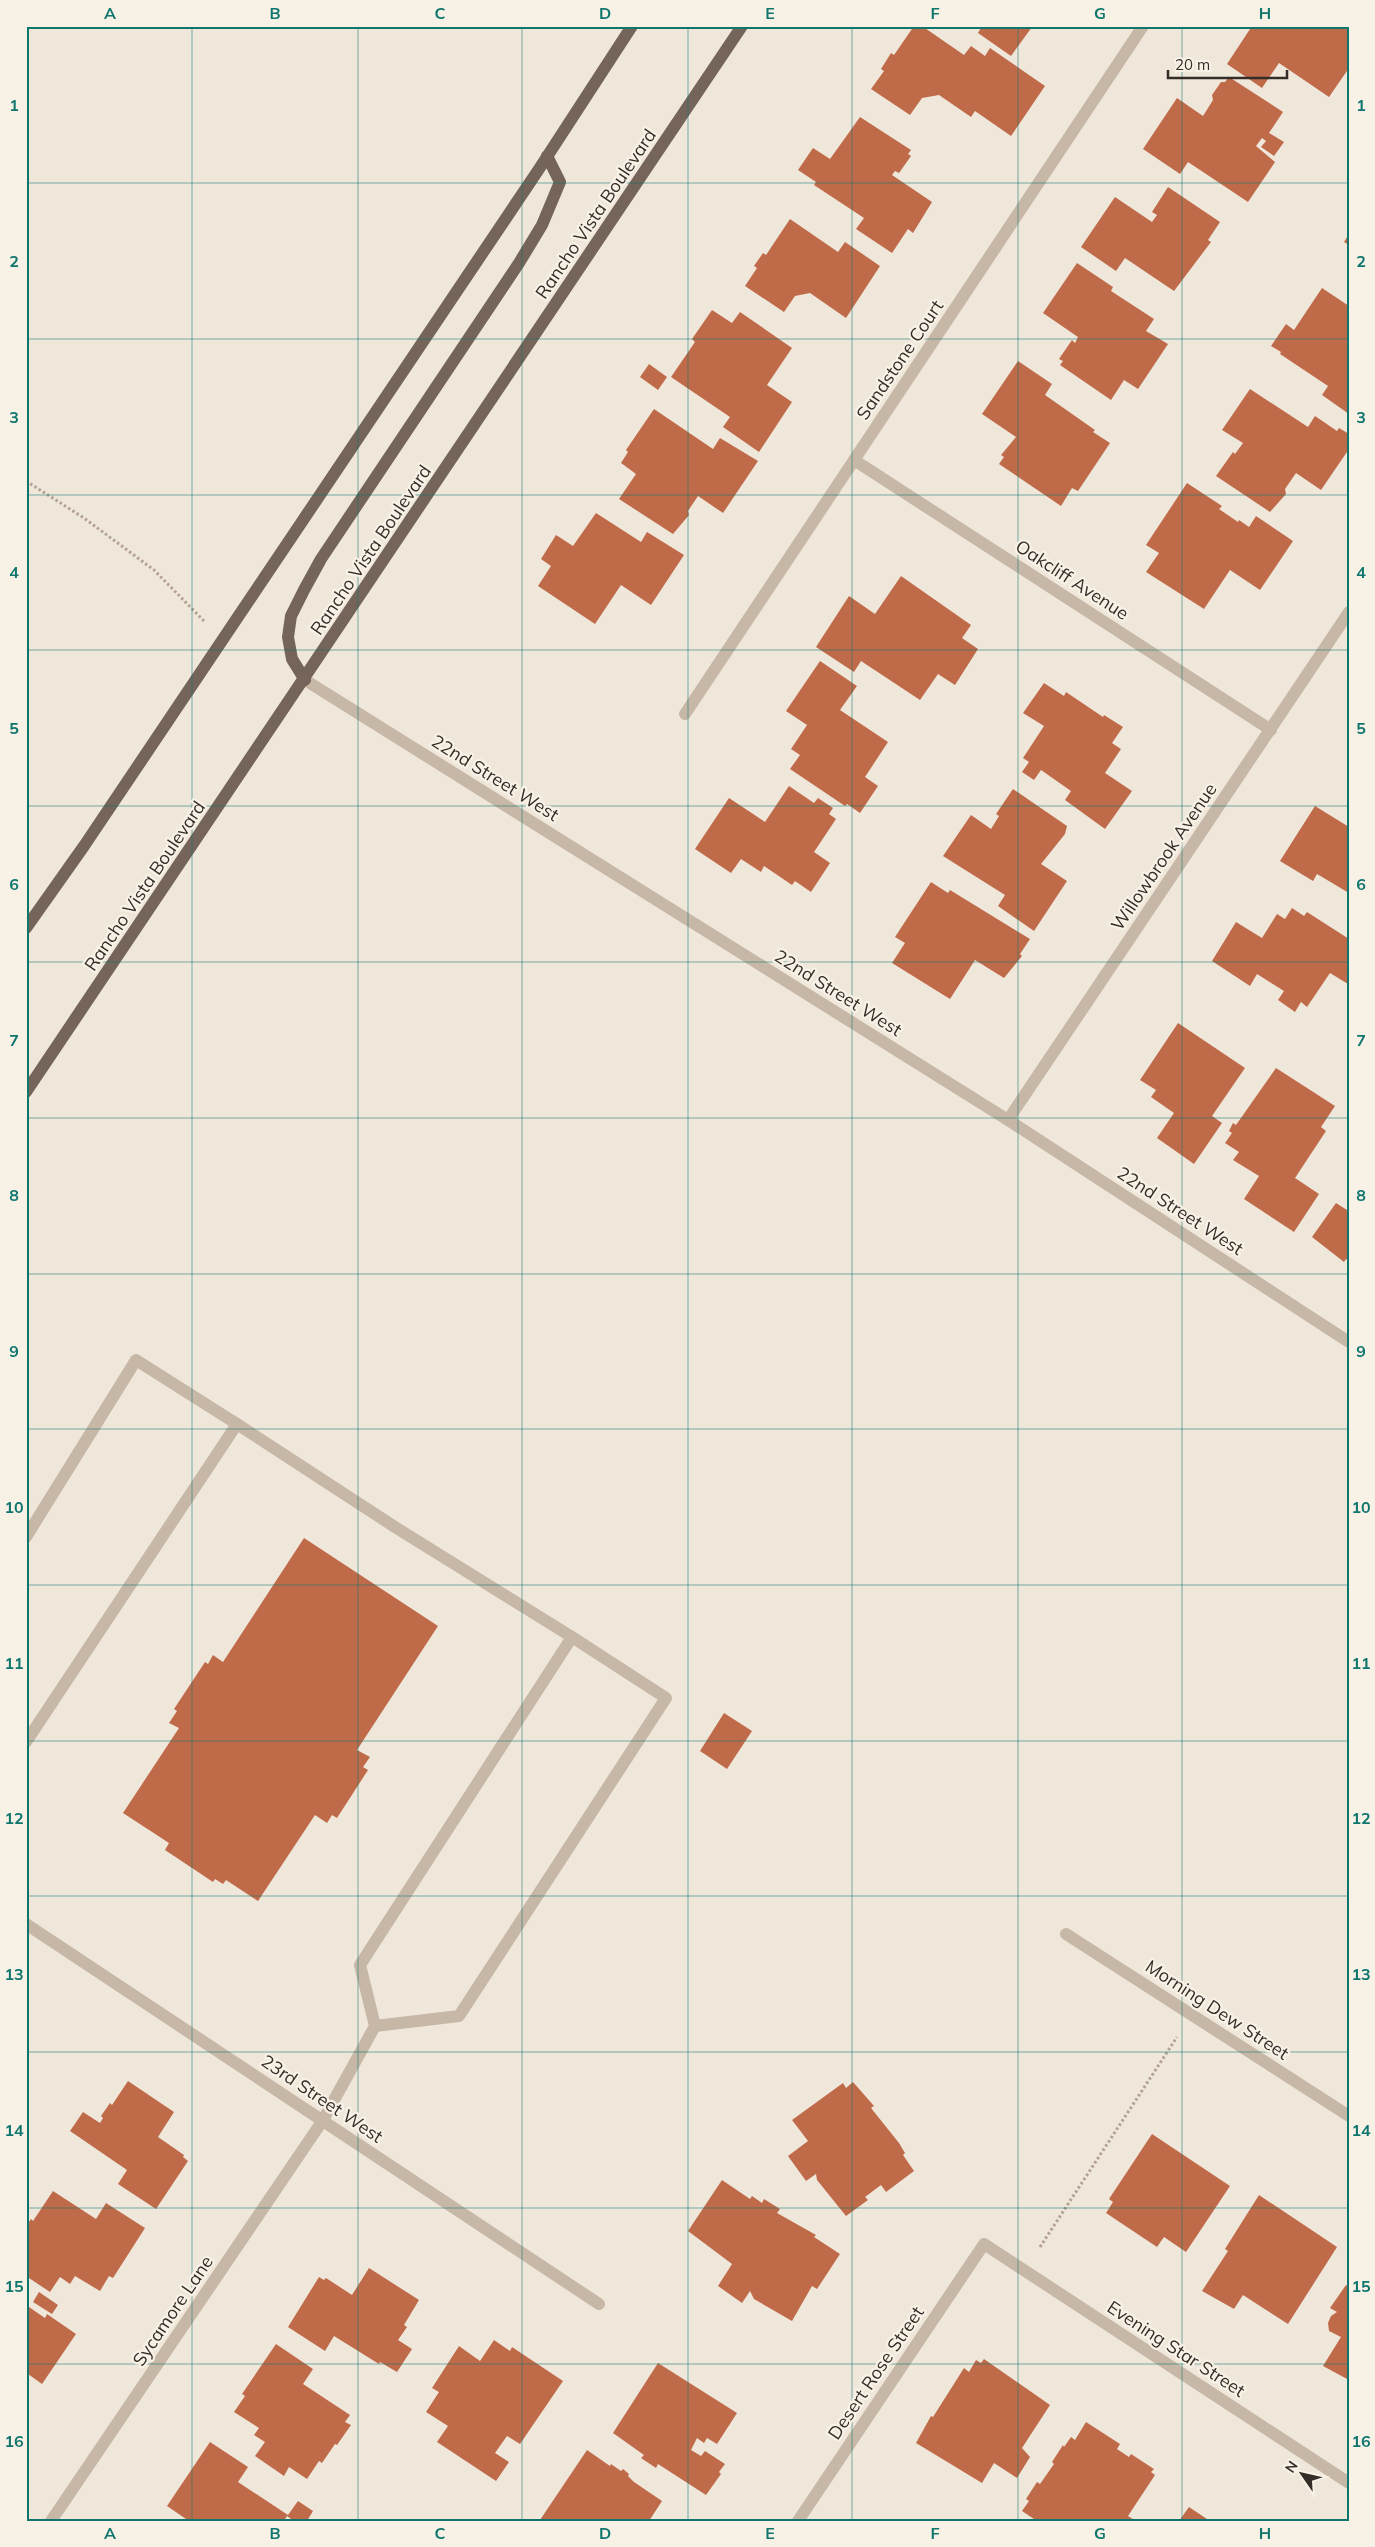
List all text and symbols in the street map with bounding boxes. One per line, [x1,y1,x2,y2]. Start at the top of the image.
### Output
text: A [104,3,116,23]
text: B [269,3,281,23]
text: C [435,3,446,23]
text: D [599,3,611,23]
text: E [765,3,775,23]
text: F [930,3,940,23]
text: G [1094,3,1106,23]
text: H [1259,3,1271,23]
scale bar [1168,48,1286,80]
text: 20 m [1175,55,1210,74]
text: 1 [9,95,19,115]
text: 1 [1356,95,1366,115]
street label: Rancho Vista Boulevard [530,124,661,303]
text: 2 [9,251,19,271]
text: 2 [1356,251,1366,271]
street label: Sandstone Court [851,296,948,424]
text: 3 [9,407,19,427]
text: 3 [1356,407,1366,427]
street label: Rancho Vista Boulevard [305,460,436,639]
street label: Oakcliff Avenue [1011,534,1133,625]
text: 4 [9,562,19,582]
text: 4 [1356,562,1366,582]
text: 5 [9,718,19,738]
text: 5 [1356,718,1366,738]
street label: 22nd Street West [427,729,563,826]
street label: Willowbrook Avenue [1106,779,1222,935]
street label: Rancho Vista Boulevard [79,796,210,975]
text: 6 [9,874,19,894]
text: 6 [1356,874,1366,894]
street label: 22nd Street West [770,944,906,1041]
text: 7 [9,1030,19,1050]
text: 7 [1356,1030,1366,1050]
street label: 22nd Street West [1113,1161,1248,1260]
text: 8 [9,1185,19,1205]
text: 8 [1356,1185,1366,1205]
text: 9 [9,1341,19,1361]
text: 9 [1356,1341,1366,1361]
text: 10 [4,1497,24,1517]
text: 10 [1351,1497,1371,1517]
text: 11 [4,1653,24,1673]
text: 11 [1351,1653,1371,1673]
text: 12 [4,1808,24,1828]
text: 12 [1351,1808,1371,1828]
street label: Morning Dew Street [1141,1955,1293,2065]
text: 13 [4,1964,24,1984]
text: 13 [1351,1964,1371,1984]
street label: 23rd Street West [257,2049,388,2148]
text: 14 [4,2120,24,2140]
text: 14 [1351,2120,1371,2140]
street label: Sycamore Lane [127,2251,218,2370]
text: 15 [4,2276,24,2296]
text: 15 [1351,2276,1371,2296]
street label: Evening Star Street [1103,2295,1250,2402]
street label: Desert Rose Street [823,2302,929,2444]
text: 16 [4,2431,24,2451]
text: 16 [1351,2431,1371,2451]
north arrow [1278,2450,1328,2500]
text: N [1281,2457,1302,2476]
text: A [104,2523,116,2543]
text: B [269,2523,281,2543]
text: C [435,2523,446,2543]
text: D [599,2523,611,2543]
text: E [765,2523,775,2543]
text: F [930,2523,940,2543]
text: G [1094,2523,1106,2543]
text: H [1259,2523,1271,2543]

